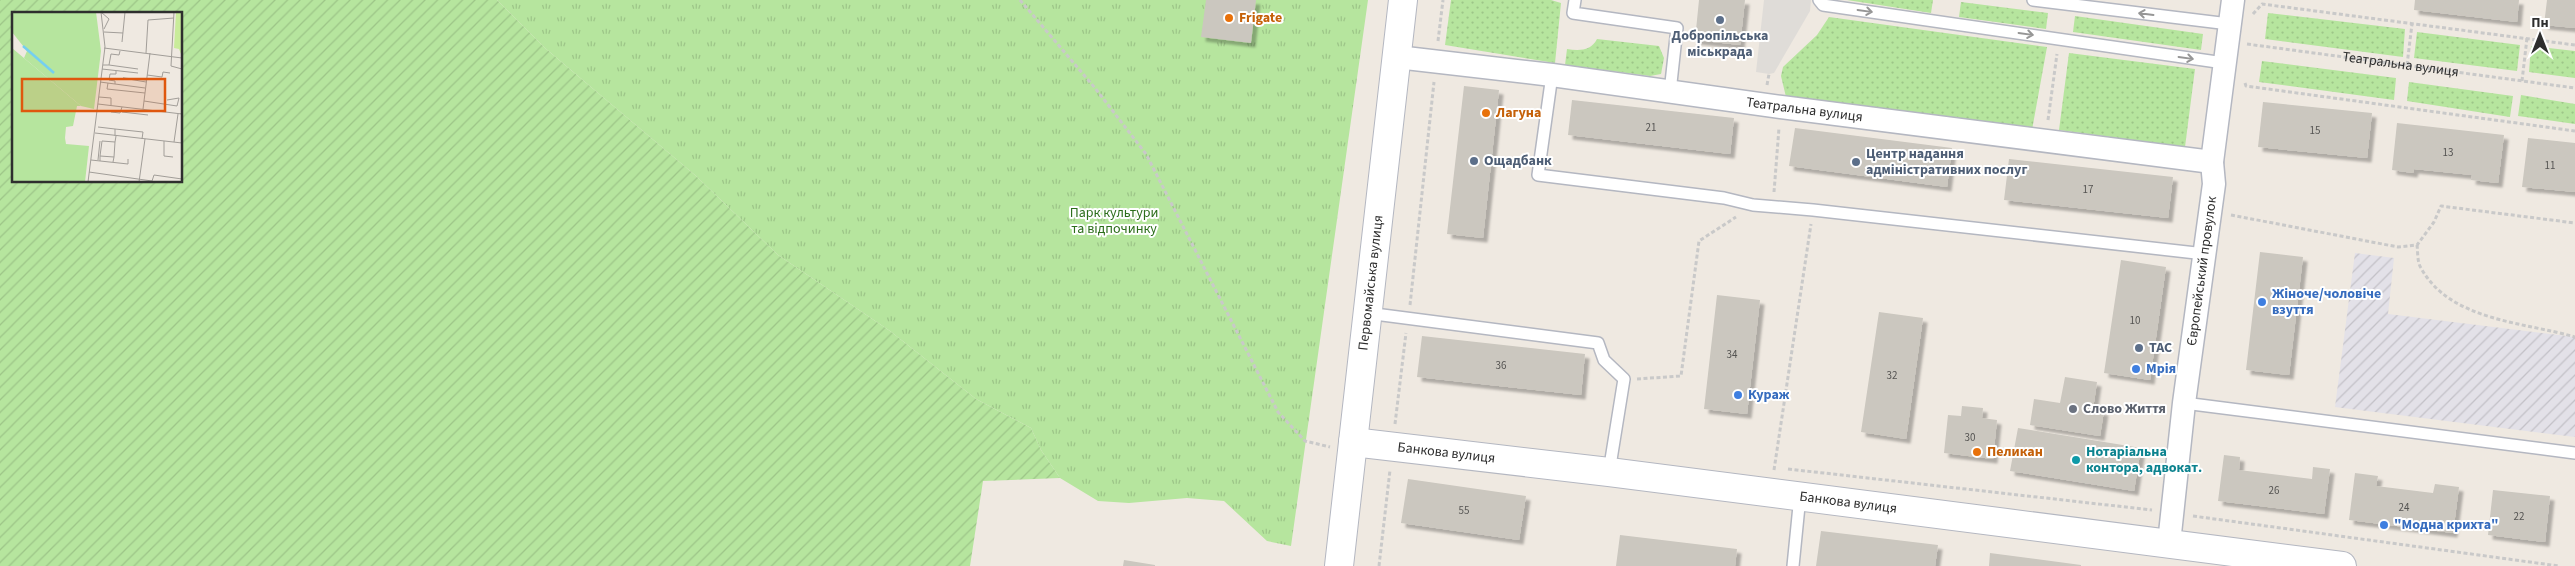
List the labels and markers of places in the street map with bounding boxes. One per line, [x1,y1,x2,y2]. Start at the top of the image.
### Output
place label: Frigate [1239,8,1282,28]
marker: Frigate [1223,12,1235,24]
marker: Добропільська міськрада [1714,14,1726,26]
place label: Добропільська міськрада [1672,26,1768,62]
place label: Лагуна [1495,103,1541,123]
marker: Лагуна [1480,107,1492,119]
place label: Центр надання адміністративних послуг [1866,144,2027,180]
place label: Ощадбанк [1484,151,1552,171]
marker: Ощадбанк [1468,155,1480,167]
marker: Центр надання адміністративних послуг [1850,156,1862,168]
place label: Жіноче/чоловіче взуття [2272,284,2381,320]
marker: Жіноче/чоловіче взуття [2256,296,2268,308]
place label: ТАС [2149,338,2172,358]
marker: ТАС [2133,342,2145,354]
place label: Мрія [2146,359,2176,379]
marker: Мрія [2130,363,2142,375]
place label: Кураж [1748,385,1790,405]
marker: Кураж [1732,389,1744,401]
place label: Слово Життя [2083,399,2166,419]
marker: Слово Життя [2067,403,2079,415]
place label: Пеликан [1987,442,2043,462]
place label: Нотаріальна контора, адвокат. [2086,442,2202,478]
marker: Пеликан [1971,446,1983,458]
marker: Нотаріальна контора, адвокат. [2070,454,2082,466]
place label: "Модна крихта" [2394,515,2499,535]
marker: "Модна крихта" [2378,519,2390,531]

